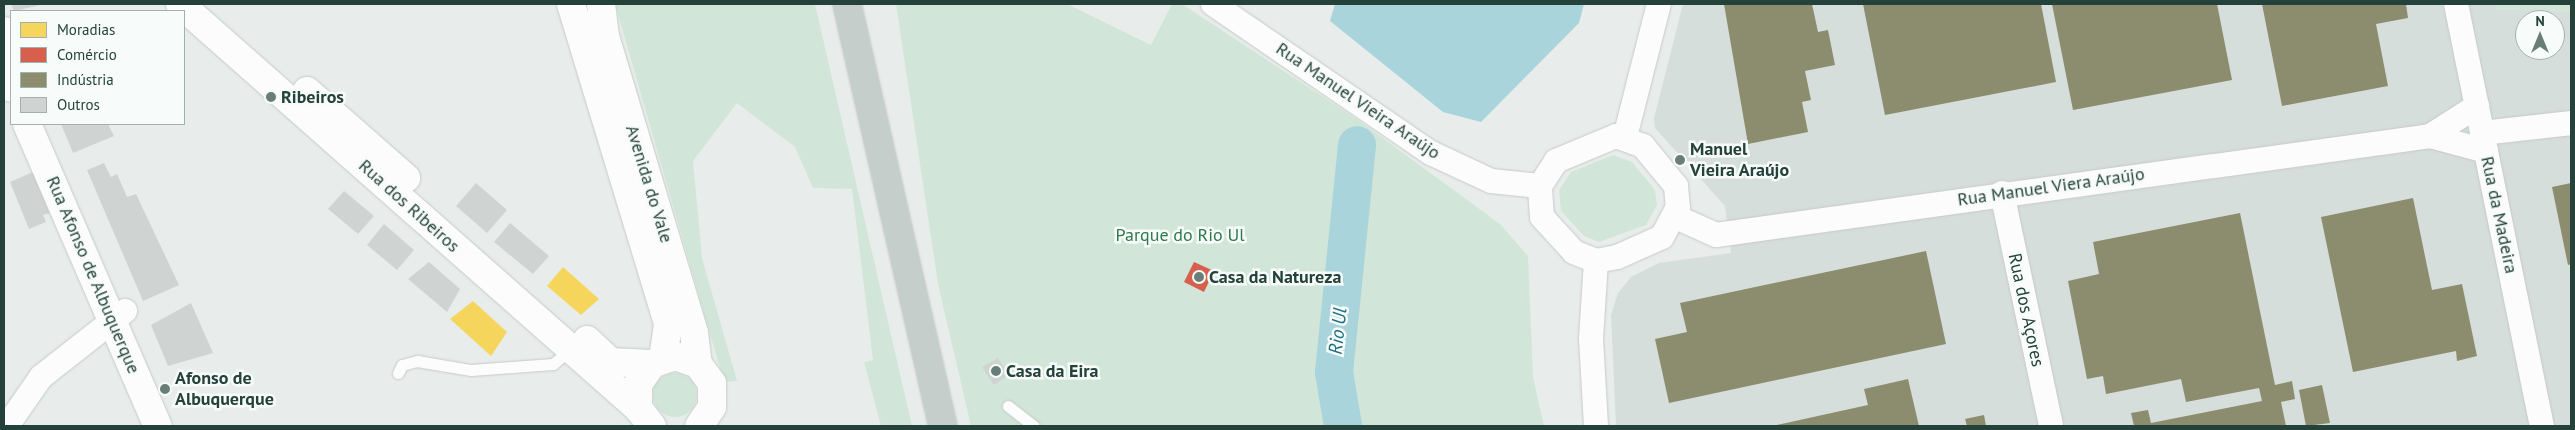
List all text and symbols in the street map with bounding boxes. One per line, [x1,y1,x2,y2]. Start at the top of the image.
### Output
legend [10,10,185,125]
north arrow [2515,10,2565,60]
text: N [2535,12,2545,30]
text: Moradias [57,20,115,39]
street label: Rua Manuel Vieira Araújo [1271,38,1445,164]
text: Comércio [57,45,117,64]
text: Indústria [57,70,114,89]
place label: Ribeiros [281,86,344,108]
marker: Ribeiros [265,91,277,103]
text: Outros [57,95,100,114]
street label: Avenida do Vale [621,122,677,246]
place label: Manuel Vieira Araújo [1690,139,1790,182]
marker: Manuel Vieira Araújo [1674,154,1686,166]
street label: Rua da Madeira [2476,154,2522,276]
street label: Rua dos Ribeiros [354,155,464,257]
street label: Rua Manuel Viera Araújo [1956,163,2146,211]
street label: Rua Afonso de Albuquerque [41,172,145,378]
park label: Parque do Rio Ul [1116,224,1244,246]
street label: Rua dos Açores [2003,251,2049,369]
place label: Casa da Natureza [1209,266,1341,288]
marker: Casa da Natureza [1193,271,1205,283]
water label: Rio Ul [1324,307,1352,355]
place label: Casa da Eira [1006,360,1099,382]
marker: Casa da Eira [990,365,1002,377]
place label: Afonso de Albuquerque [175,368,274,410]
marker: Afonso de Albuquerque [159,383,171,395]

